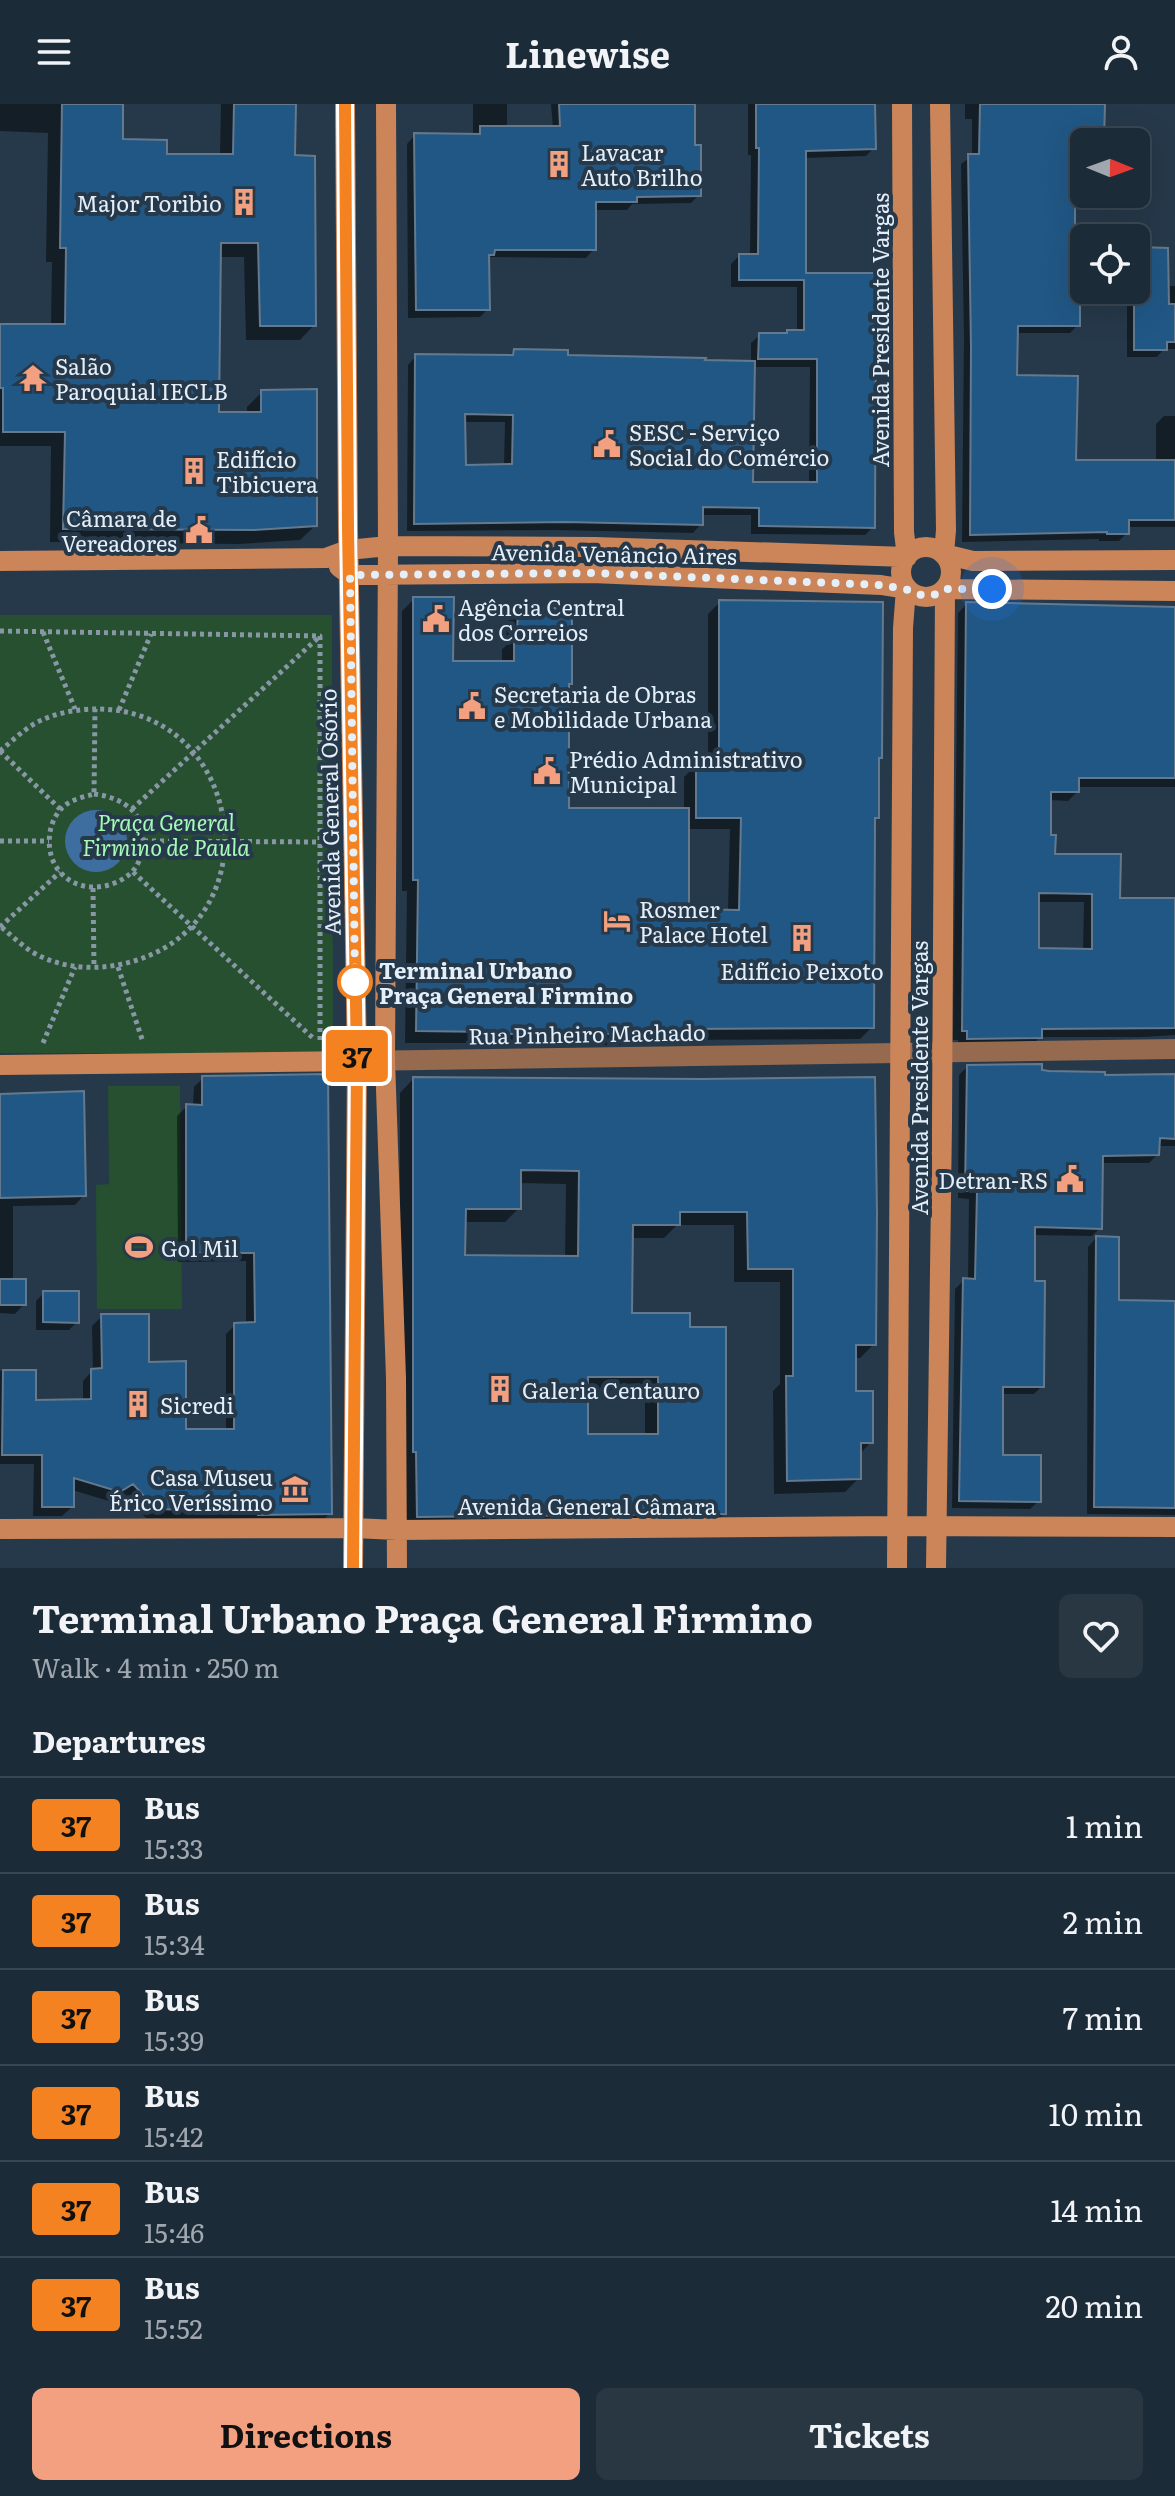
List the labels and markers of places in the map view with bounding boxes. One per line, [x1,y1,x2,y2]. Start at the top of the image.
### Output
place label: Lavacar Auto Brilho [581,135,703,193]
building icon: Lavacar Auto Brilho [544,149,574,179]
place label: Major Toribio [76,186,222,219]
building icon: Major Toribio [229,187,259,217]
place label: Salão Paroquial IECLB [55,349,228,407]
temple icon: Salão Paroquial IECLB [18,363,48,393]
place label: SESC - Serviço Social do Comércio [629,415,829,473]
public building icon: SESC - Serviço Social do Comércio [592,429,622,459]
place label: Edifício Tibicuera [216,442,318,500]
building icon: Edifício Tibicuera [179,456,209,486]
place label: Câmara de Vereadores [61,501,177,559]
public building icon: Câmara de Vereadores [184,515,214,545]
place label: Agência Central dos Correios [458,590,625,648]
public building icon: Agência Central dos Correios [421,604,451,634]
place label: Secretaria de Obras e Mobilidade Urbana [494,677,712,735]
public building icon: Secretaria de Obras e Mobilidade Urbana [457,691,487,721]
place label: Prédio Administrativo Municipal [569,742,803,800]
public building icon: Prédio Administrativo Municipal [532,756,562,786]
place label: Rosmer Palace Hotel [639,892,768,950]
hotel icon: Rosmer Palace Hotel [602,906,632,936]
building icon: Edifício Peixoto [787,923,817,953]
place label: Terminal Urbano Praça General Firmino [379,953,633,1011]
place label: Edifício Peixoto [720,954,884,987]
marker: Terminal Urbano Praça General Firmino [338,965,372,999]
place label: Detran-RS [938,1163,1048,1196]
public building icon: Detran-RS [1055,1164,1085,1194]
place label: Gol Mil [161,1231,238,1264]
sports icon: Gol Mil [124,1232,154,1262]
place label: Galeria Centauro [522,1373,700,1406]
building icon: Galeria Centauro [485,1374,515,1404]
place label: Sicredi [160,1388,234,1421]
building icon: Sicredi [123,1389,153,1419]
place label: Casa Museu Érico Veríssimo [109,1460,273,1518]
museum icon: Casa Museu Érico Veríssimo [280,1474,310,1504]

